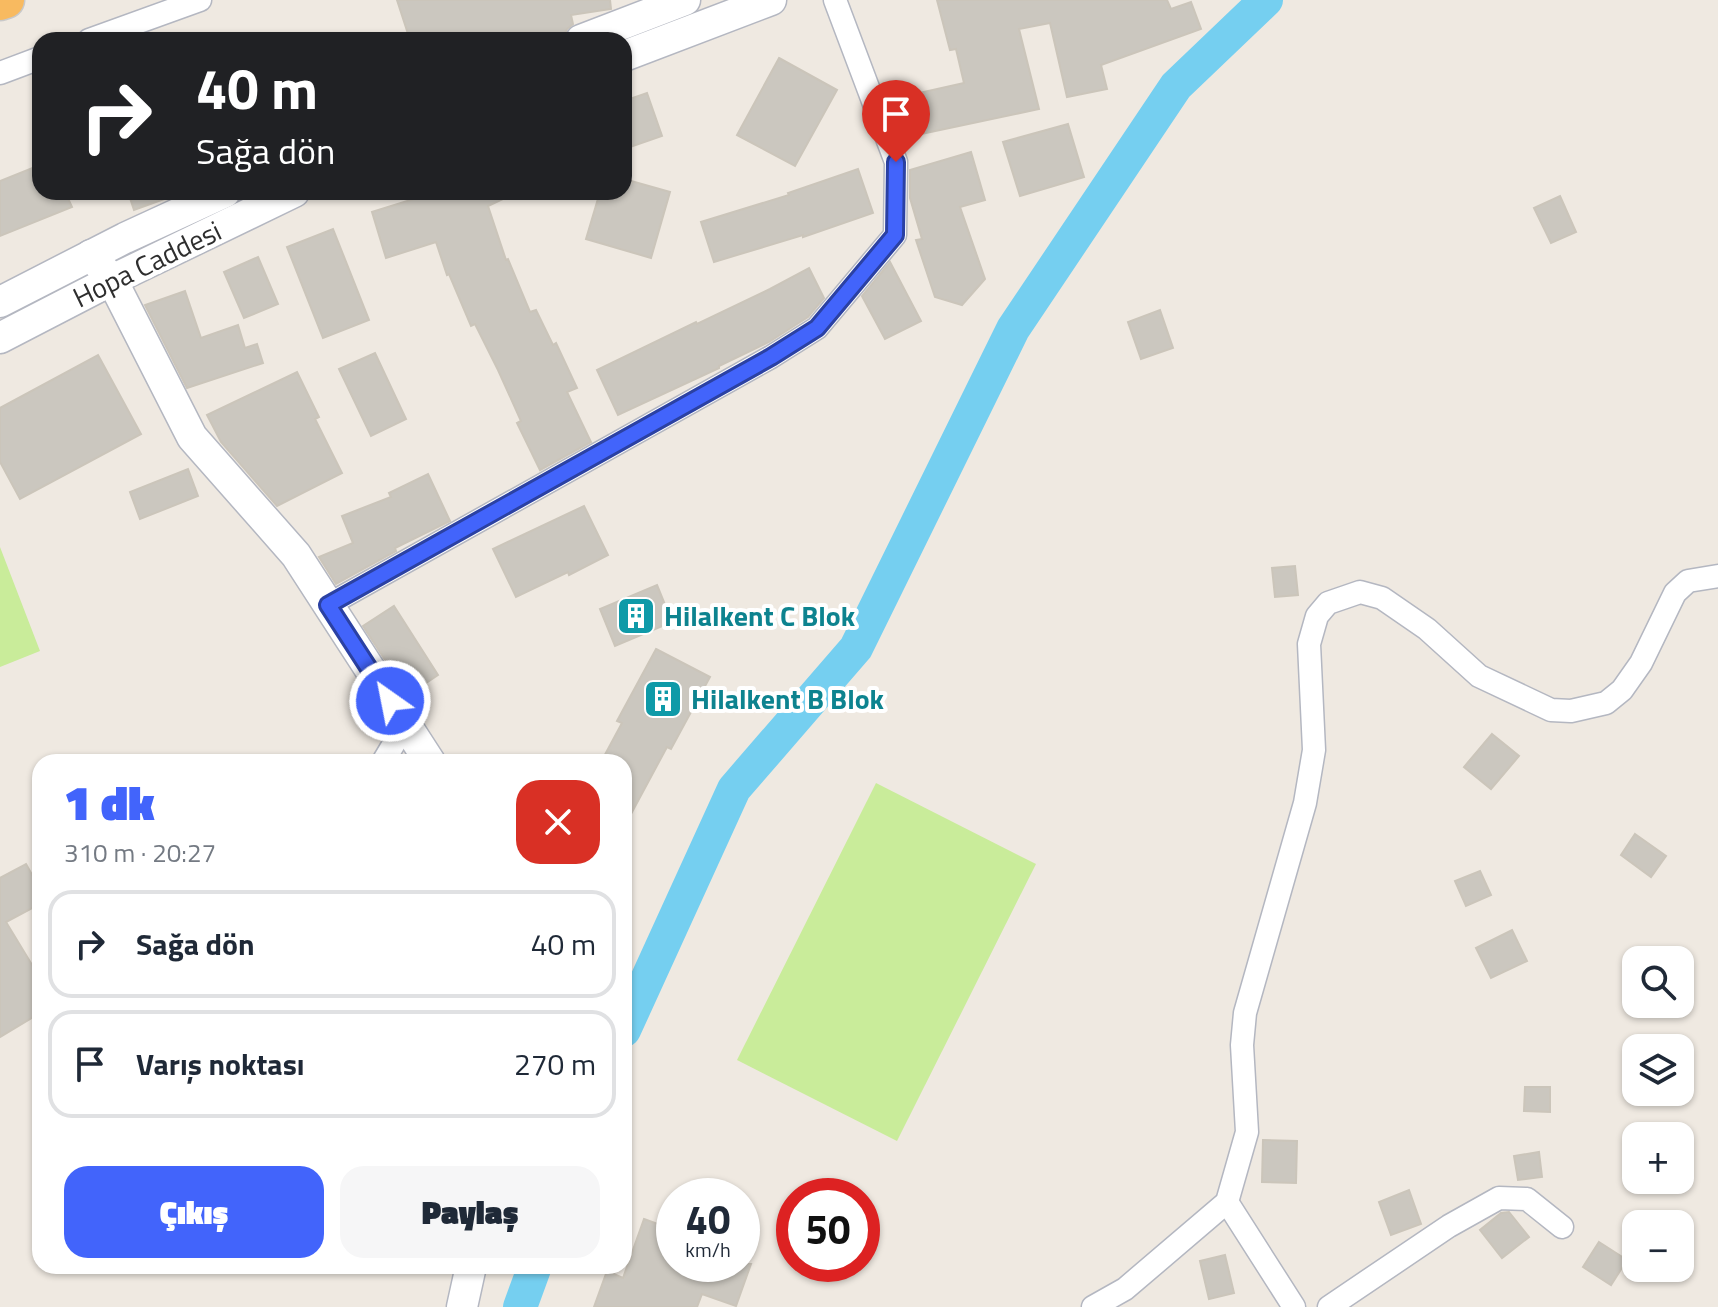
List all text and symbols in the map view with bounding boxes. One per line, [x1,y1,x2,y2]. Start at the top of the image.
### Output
text: 40 m [196,46,318,131]
icon: right [64,64,168,168]
pin [862,80,930,162]
icon: arrive [874,92,918,136]
text: Sağa dön [196,123,335,178]
street label: Hopa Caddesi [65,209,228,318]
place label: Hilalkent C Blok [664,594,856,637]
building icon: Hilalkent C Blok [615,595,657,637]
position arrow [348,659,432,743]
place label: Hilalkent B Blok [691,677,885,720]
building icon: Hilalkent B Blok [642,678,684,720]
text: 1 dk [64,766,155,839]
button: close [516,780,600,864]
text: 310 m · 20:27 [64,833,216,872]
text: Sağa dön [136,921,255,967]
text: 40 m [531,921,596,967]
icon: right [68,922,112,966]
map controls [1622,946,1694,1282]
button: search [1622,946,1694,1018]
button: layers [1622,1034,1694,1106]
text: Varış noktası [136,1041,305,1087]
text: 270 m [514,1041,596,1087]
icon: arrive [68,1042,112,1086]
button: + [1622,1122,1694,1194]
button: Çıkış [64,1166,324,1258]
button: Paylaş [340,1166,600,1258]
speed limit sign: 50 [776,1178,880,1282]
text: 40 [686,1189,730,1250]
button: − [1622,1210,1694,1282]
text: km/h [685,1234,731,1265]

